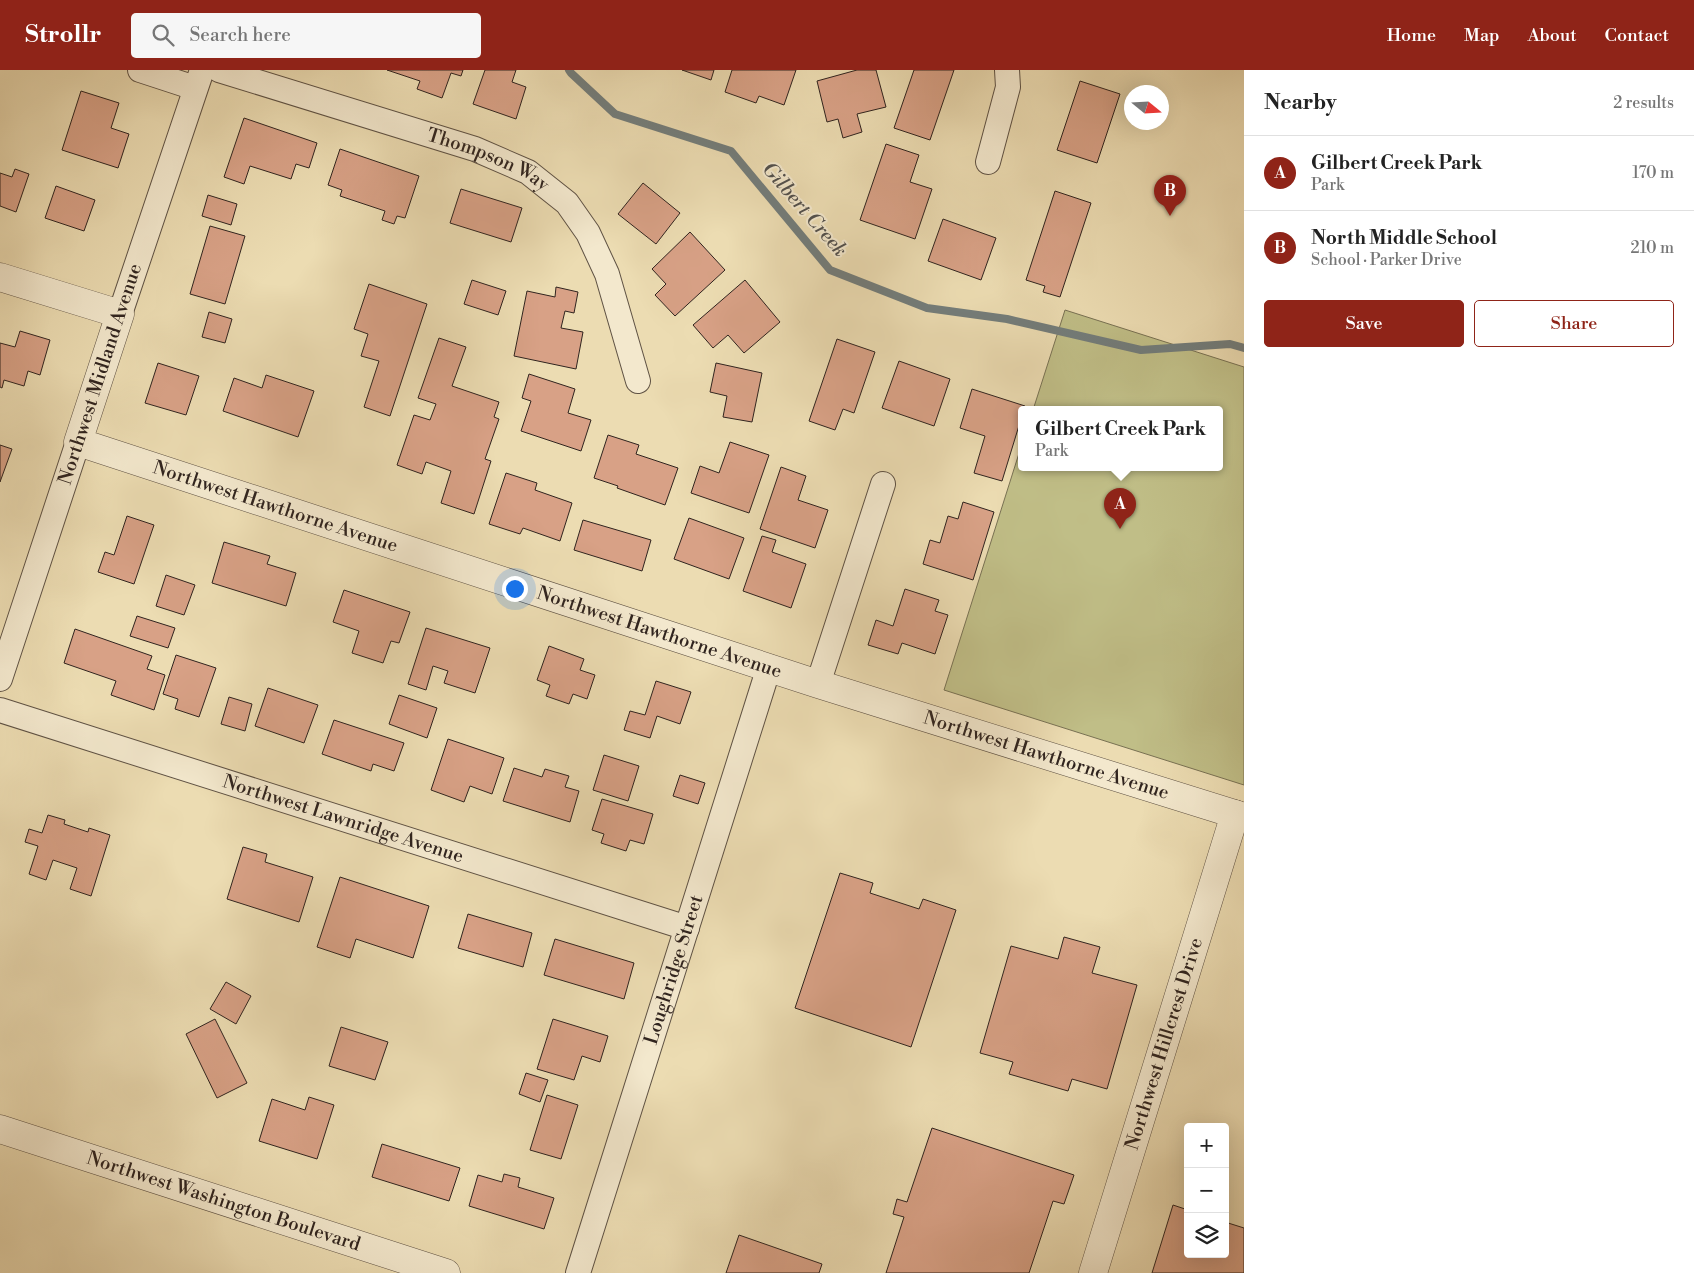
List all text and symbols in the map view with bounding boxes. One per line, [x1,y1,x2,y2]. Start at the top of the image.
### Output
search box [131,13,481,58]
text: Strollr [25,20,101,50]
icon: search [149,21,177,49]
text: Search here [189,23,291,47]
text: Home [1387,24,1436,47]
text: Map [1464,24,1500,47]
text: About [1528,24,1577,47]
text: Contact [1605,24,1669,47]
north arrow [1124,85,1169,130]
text: Nearby [1264,90,1337,116]
text: 2 results [1613,93,1674,113]
street label: Thompson Way [424,123,555,197]
text: Gilbert Creek Park [1311,151,1482,175]
water label: Gilbert Creek [756,157,852,263]
text: A [1274,163,1286,183]
text: 170 m [1632,163,1674,183]
pin: B [1154,175,1186,216]
text: Park [1311,175,1344,195]
text: North Middle School [1311,226,1497,250]
text: B [1274,238,1286,258]
text: 210 m [1630,238,1674,258]
text: School · Parker Drive [1311,250,1462,270]
street label: Northwest Midland Avenue [53,260,147,488]
button: Save [1264,300,1464,347]
button: Share [1474,300,1674,347]
popup [1018,406,1223,471]
text: Gilbert Creek Park [1035,417,1206,441]
text: Park [1035,441,1068,461]
street label: Northwest Hawthorne Avenue [150,455,401,558]
pin: A [1104,488,1136,529]
your location [502,576,528,602]
street label: Northwest Hawthorne Avenue [534,581,785,683]
street label: Northwest Hawthorne Avenue [920,706,1172,805]
street label: Northwest Lawnridge Avenue [220,769,467,868]
street label: Loughridge Street [639,892,709,1048]
street label: Northwest Hillcrest Drive [1120,935,1208,1153]
map controls [1184,1123,1229,1258]
button: + [1184,1123,1229,1168]
street label: Northwest Washington Boulevard [84,1146,364,1257]
button: − [1184,1168,1229,1213]
button: layers [1184,1213,1229,1258]

